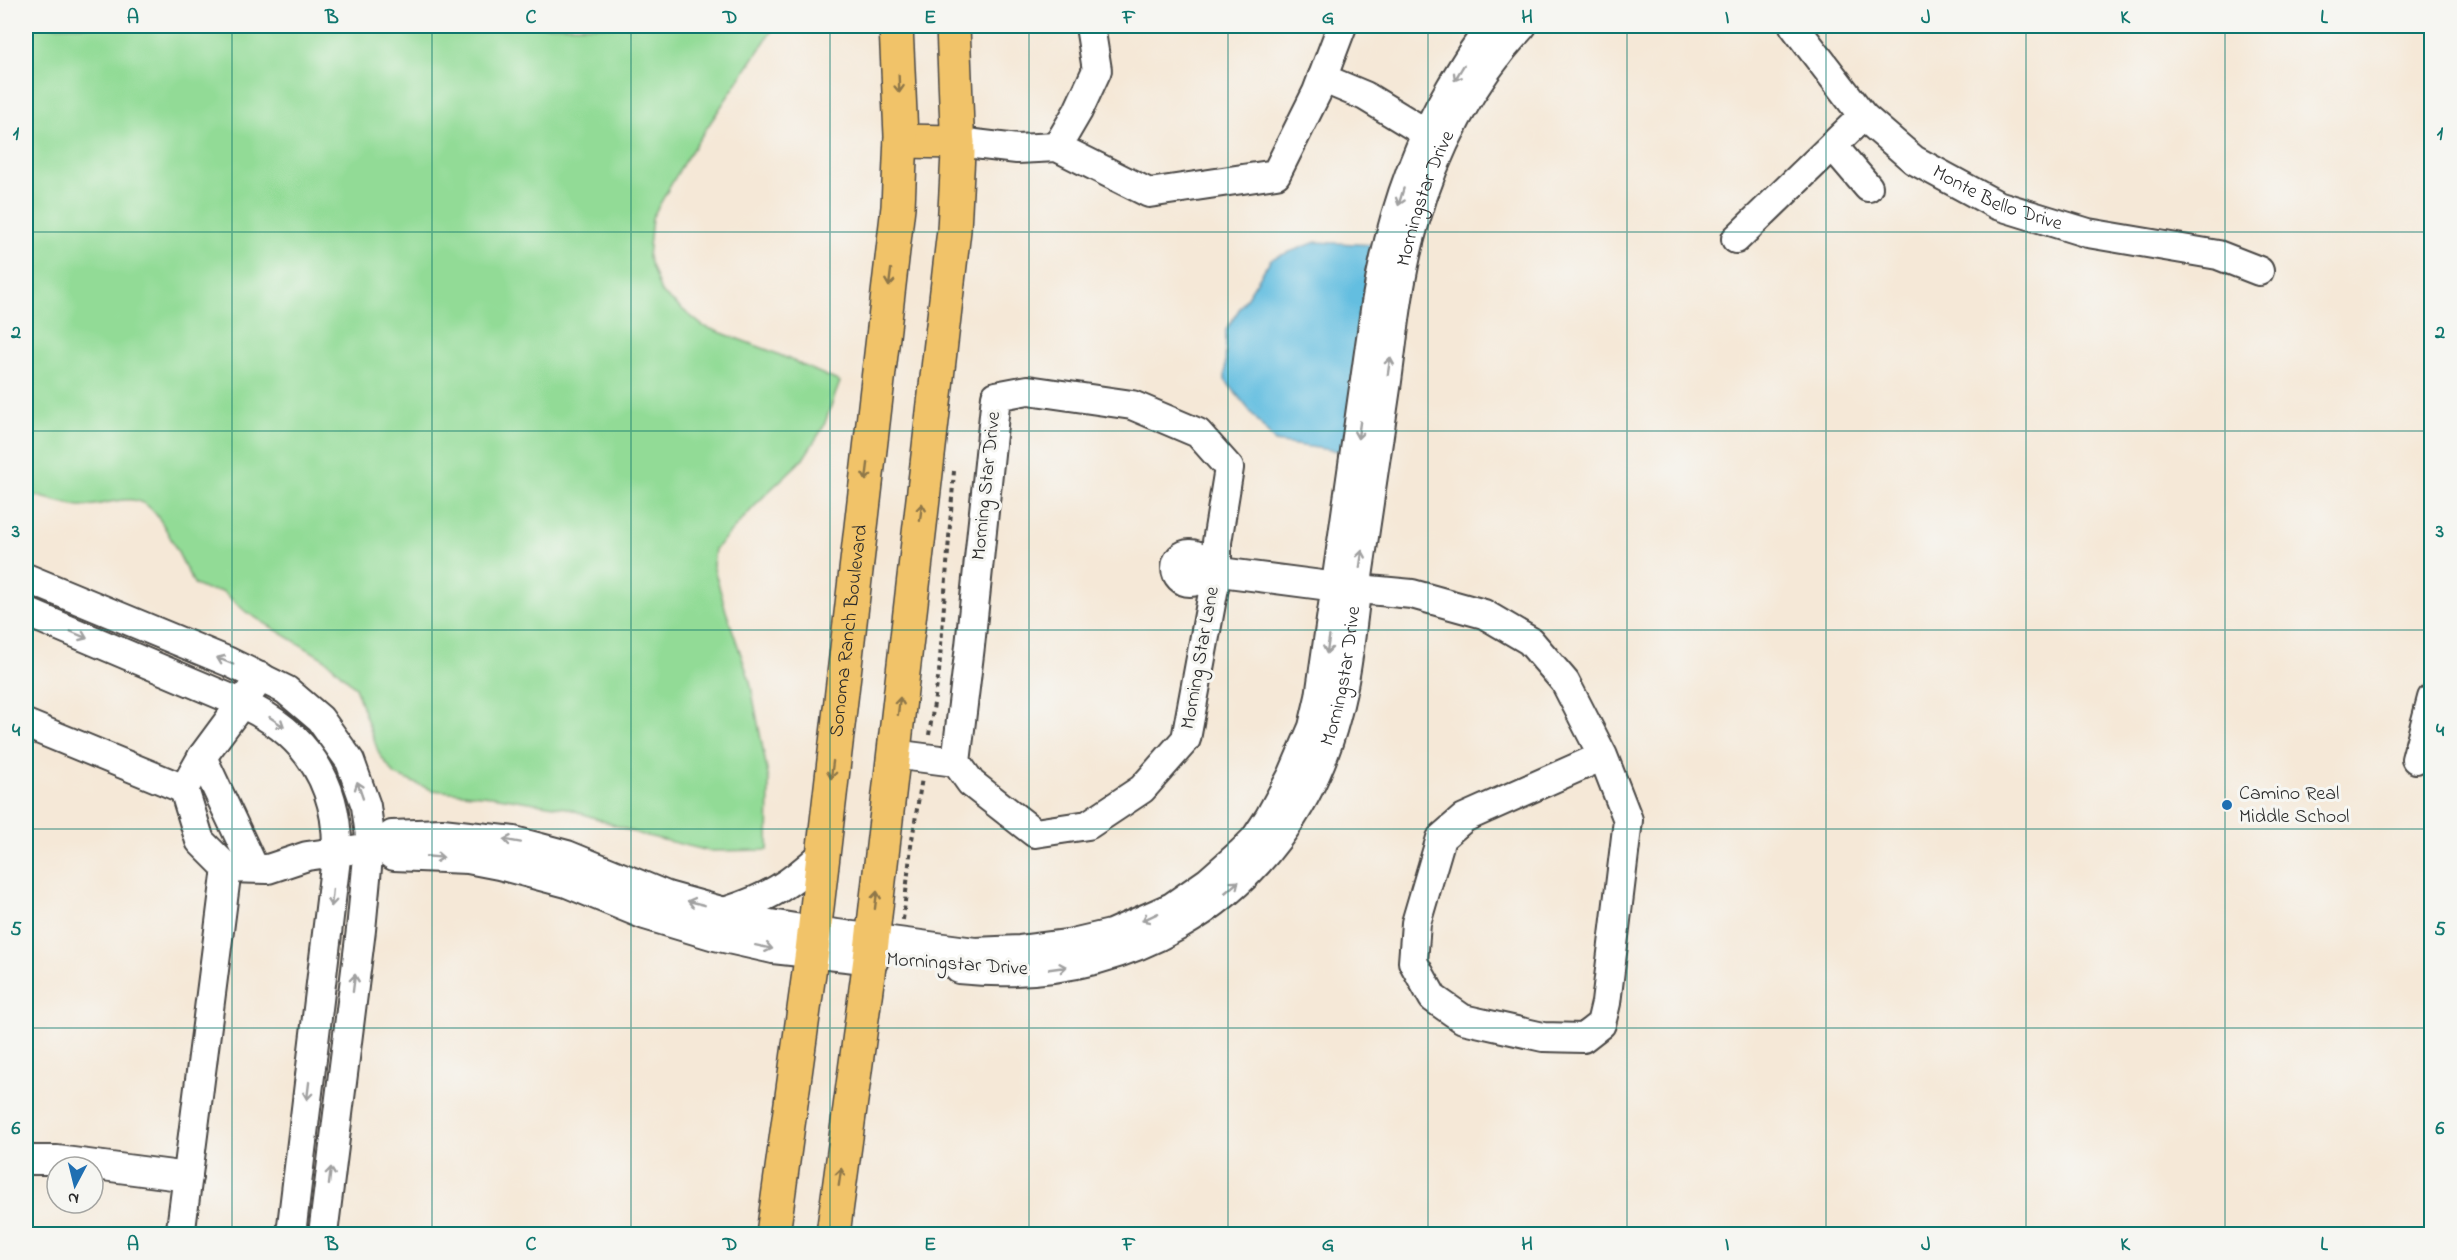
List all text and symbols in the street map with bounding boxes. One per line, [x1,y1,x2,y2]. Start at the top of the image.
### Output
text: A [127,4,139,33]
text: B [324,4,339,33]
text: C [526,4,537,33]
text: D [722,4,737,33]
text: E [924,4,936,33]
text: F [1122,4,1136,33]
text: G [1322,4,1335,33]
text: H [1521,4,1533,33]
text: I [1725,4,1730,33]
text: J [1921,4,1931,33]
text: K [2120,4,2131,33]
text: L [2320,4,2328,33]
one-way arrow [1453,64,1465,81]
one-way arrow [894,73,905,93]
text: 1 [13,120,20,149]
text: 1 [2437,120,2444,149]
street label: Morningstar Drive [1390,126,1463,269]
street label: Monte Bello Drive [1927,158,2066,239]
one-way arrow [1395,187,1406,206]
one-way arrow [884,268,895,288]
text: 2 [10,319,21,348]
text: 2 [2434,319,2445,348]
one-way arrow [1384,356,1395,376]
street label: Morning Star Drive [965,410,1010,562]
one-way arrow [1353,419,1364,439]
one-way arrow [861,462,872,481]
one-way arrow [916,503,927,523]
text: 3 [11,518,20,547]
text: 3 [2435,518,2444,547]
street label: Sonoma Ranch Boulevard [822,523,876,739]
one-way arrow [1355,549,1366,569]
street label: Morning Star Lane [1174,584,1229,732]
street label: Morningstar Drive [1313,605,1369,750]
one-way arrow [70,630,88,641]
one-way arrow [1322,635,1333,654]
one-way arrow [216,655,235,666]
one-way arrow [894,697,905,717]
one-way arrow [268,716,285,729]
text: 4 [12,717,21,746]
text: 4 [2436,717,2445,746]
one-way arrow [826,759,837,779]
place label: Camino Real Middle School [2239,780,2349,832]
one-way arrow [354,781,365,800]
marker: Camino Real Middle School [2220,798,2234,812]
one-way arrow [502,835,522,846]
one-way arrow [425,852,445,863]
one-way arrow [1224,881,1240,894]
one-way arrow [326,887,337,907]
one-way arrow [871,890,882,910]
one-way arrow [687,897,706,909]
one-way arrow [1141,912,1159,924]
text: 5 [10,916,22,945]
text: 5 [2434,916,2446,945]
one-way arrow [753,942,773,953]
street label: Morningstar Drive [885,946,1029,985]
one-way arrow [1048,963,1068,974]
one-way arrow [349,974,360,993]
one-way arrow [303,1081,314,1101]
text: 6 [12,1115,21,1144]
text: 6 [2436,1115,2445,1144]
north arrow [45,1155,105,1215]
one-way arrow [325,1167,336,1187]
one-way arrow [835,1167,846,1187]
text: N [66,1185,80,1210]
text: A [127,1231,139,1260]
text: B [324,1231,339,1260]
text: C [526,1231,537,1260]
text: D [722,1231,737,1260]
text: E [924,1231,936,1260]
text: F [1122,1231,1136,1260]
text: G [1322,1231,1335,1260]
text: H [1521,1231,1533,1260]
text: I [1725,1231,1730,1260]
text: J [1921,1231,1931,1260]
text: K [2120,1231,2131,1260]
text: L [2320,1231,2328,1260]

